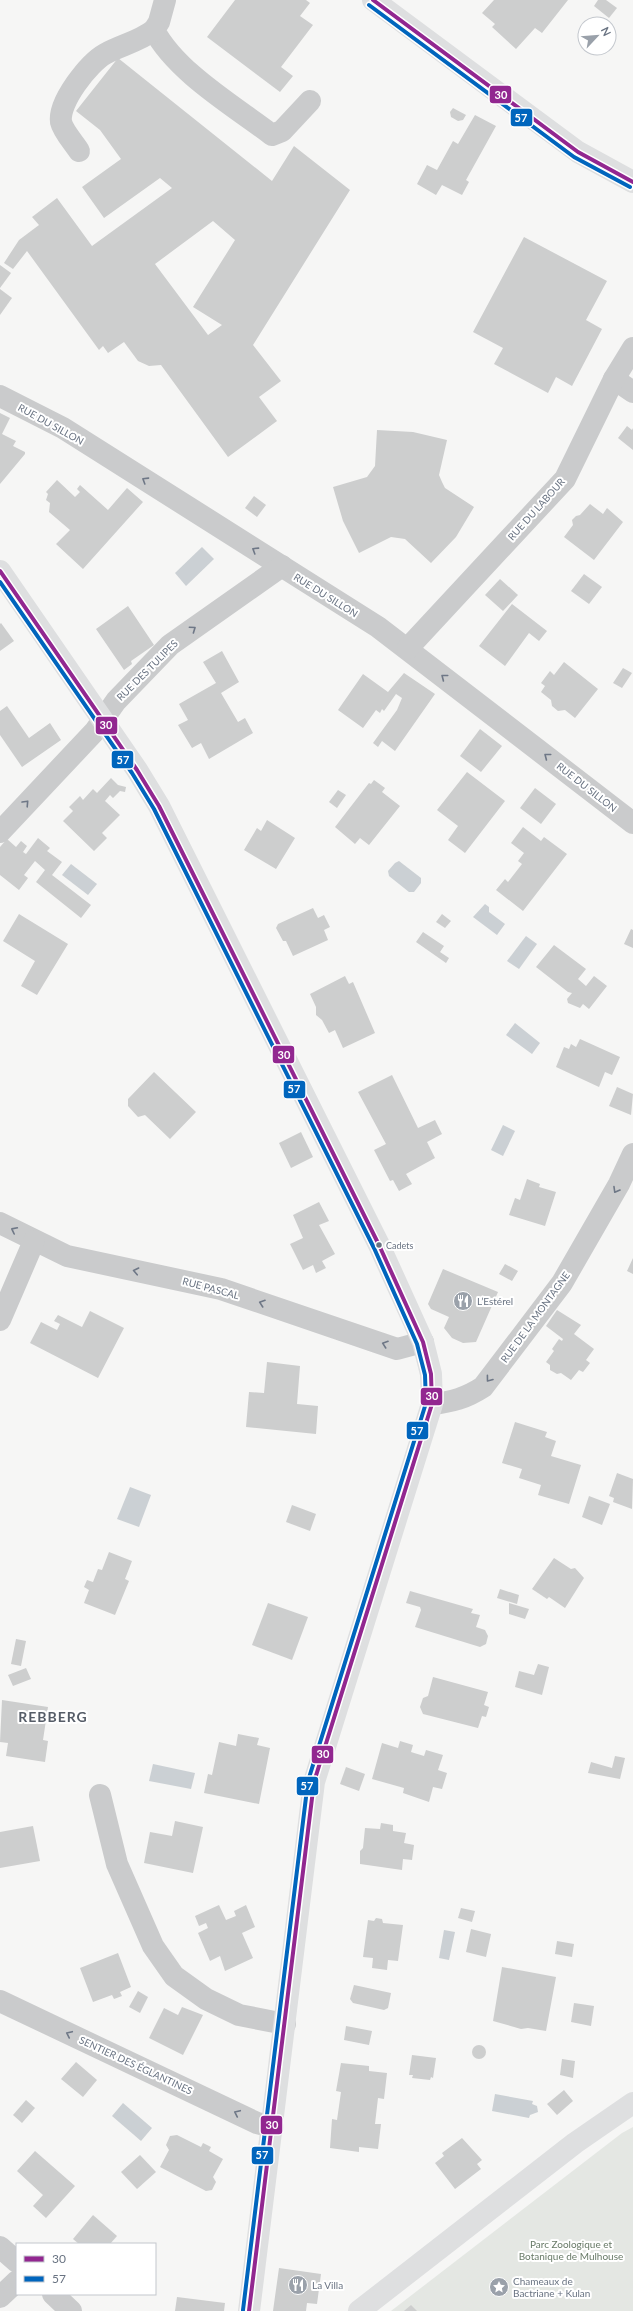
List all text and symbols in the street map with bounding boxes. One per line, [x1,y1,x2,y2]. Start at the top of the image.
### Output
north arrow [577,16,617,56]
text: N [599,25,614,38]
line badge: 30 [489,85,512,104]
text: 30 [495,88,508,101]
line badge: 57 [510,108,533,127]
text: 57 [515,111,527,124]
street label: RUE DU SILLON [16,401,86,447]
street label: RUE DU LABOUR [505,475,568,543]
one-way arrow [142,477,149,485]
one-way arrow [252,547,259,554]
street label: RUE DU SILLON [292,571,360,619]
one-way arrow [189,626,196,634]
street label: RUE DES TULIPES [114,637,180,703]
one-way arrow [442,674,449,681]
line badge: 30 [95,716,118,735]
text: 30 [100,718,113,731]
line badge: 57 [111,750,134,769]
text: 57 [117,753,129,766]
one-way arrow [544,754,551,761]
street label: RUE DU SILLON [554,760,620,814]
one-way arrow [22,800,29,808]
line badge: 30 [272,1045,295,1064]
text: 30 [278,1048,291,1061]
line badge: 57 [283,1080,306,1099]
text: 57 [288,1082,300,1095]
one-way arrow [614,1185,621,1193]
one-way arrow [10,1227,18,1235]
marker: Cadets [374,1240,384,1250]
place label: Cadets [386,1240,413,1251]
one-way arrow [133,1267,139,1275]
street label: RUE DE LA MONTAGNE [498,1269,572,1365]
street label: RUE PASCAL [181,1275,241,1301]
restaurant icon: L’Estérel [452,1290,474,1312]
place label: L’Estérel [477,1295,513,1307]
one-way arrow [258,1299,265,1308]
one-way arrow [382,1341,389,1349]
one-way arrow [487,1374,494,1381]
line badge: 30 [420,1387,443,1406]
text: 30 [426,1389,439,1402]
line badge: 57 [406,1421,429,1440]
text: 57 [411,1424,423,1437]
district label: REBBERG [18,1708,88,1725]
line badge: 30 [311,1745,334,1764]
text: 30 [317,1747,330,1760]
line badge: 57 [296,1776,319,1796]
text: 57 [301,1779,313,1792]
one-way arrow [66,2031,73,2039]
street label: SENTIER DES ÉGLANTINES [77,2033,195,2097]
one-way arrow [234,2110,242,2118]
line badge: 30 [260,2115,283,2135]
text: 30 [266,2118,279,2131]
line badge: 57 [251,2146,274,2165]
text: 57 [256,2148,268,2161]
park label: Parc Zoologique et Botanique de Mulhouse [519,2238,623,2262]
legend [16,2243,156,2295]
text: 30 [52,2251,66,2266]
text: 57 [52,2271,66,2286]
restaurant icon: La Villa [287,2274,309,2296]
place label: Chameaux de Bactriane + Kulan [513,2275,590,2299]
place icon: Chameaux de Bactriane + Kulan [488,2276,510,2298]
place label: La Villa [312,2279,343,2291]

